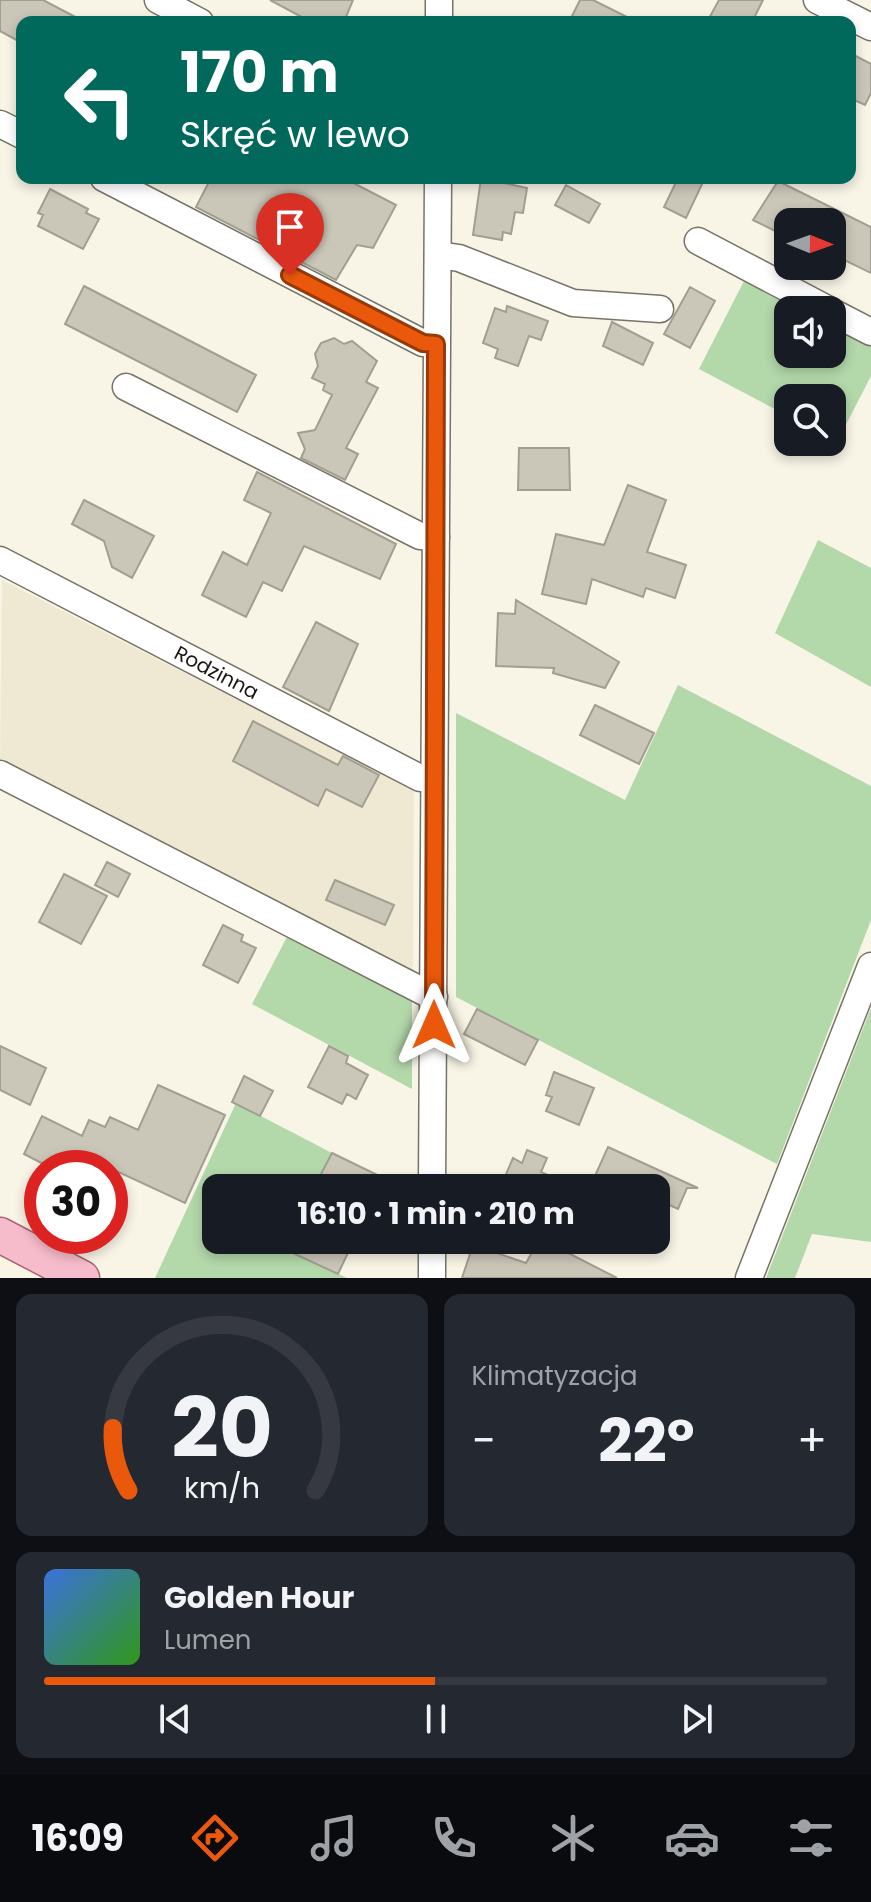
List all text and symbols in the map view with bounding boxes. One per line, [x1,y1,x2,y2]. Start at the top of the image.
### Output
text: 170 m [180,33,339,112]
icon: left [48,48,152,152]
text: Skręć w lewo [180,109,410,160]
pin [256,193,324,275]
icon: arrive [268,205,312,249]
north arrow [774,208,846,280]
map controls [774,208,846,456]
button: sound [774,296,846,368]
button: search [774,384,846,456]
street label: Rodzinna [169,639,264,706]
position arrow [392,983,476,1067]
speed limit sign: 30 [24,1150,128,1254]
text: 16:10 · 1 min · 210 m [297,1192,575,1235]
text: Klimatyzacja [472,1358,638,1394]
text: 20 [171,1370,273,1486]
text: 22° [598,1399,695,1483]
text: − [472,1410,496,1471]
text: + [797,1410,827,1471]
text: km/h [184,1468,260,1508]
text: Golden Hour [164,1576,354,1619]
text: Lumen [164,1622,251,1658]
icon: previous [153,1697,197,1741]
icon: pause [414,1697,458,1741]
icon: next [675,1697,719,1741]
icon: directions [187,1810,243,1866]
icon: music [306,1810,362,1866]
icon: phone [426,1810,482,1866]
icon: climate [545,1810,601,1866]
icon: car [664,1810,720,1866]
icon: filters [783,1810,839,1866]
text: 16:09 [32,1813,124,1864]

